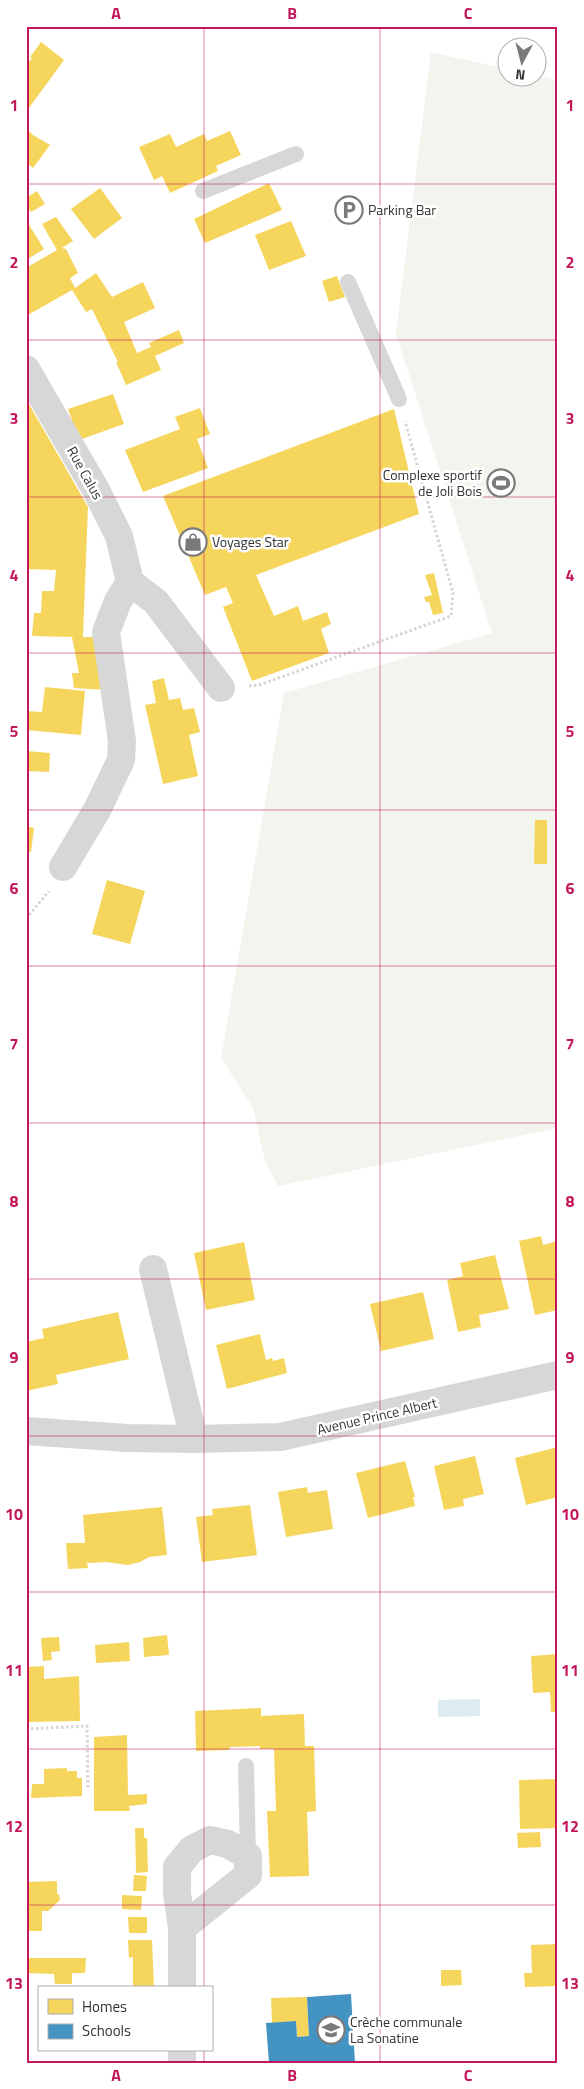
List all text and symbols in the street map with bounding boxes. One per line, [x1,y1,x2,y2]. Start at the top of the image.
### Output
text: A [111,1,121,25]
text: B [287,1,297,25]
text: C [464,1,473,25]
north arrow [496,38,546,88]
text: N [514,64,526,86]
text: 1 [10,93,18,117]
text: 1 [566,93,574,117]
parking icon: Parking Bar [334,195,364,225]
place label: Parking Bar [368,199,436,220]
text: 2 [10,250,18,274]
text: 2 [566,250,574,274]
text: 3 [10,406,18,430]
text: 3 [566,406,574,430]
street label: Rue Calus [62,442,109,503]
place label: Complexe sportif de Joli Bois [383,464,482,501]
sports icon: Complexe sportif de Joli Bois [486,468,516,498]
shop icon: Voyages Star [178,527,208,557]
place label: Voyages Star [212,531,289,552]
text: 4 [10,563,19,587]
text: 4 [566,563,575,587]
text: 5 [10,719,19,743]
text: 5 [566,719,575,743]
text: 6 [10,876,19,900]
text: 6 [566,876,575,900]
text: 7 [10,1032,18,1056]
text: 7 [566,1032,574,1056]
text: 8 [10,1189,19,1213]
text: 8 [566,1189,575,1213]
text: 9 [10,1345,19,1369]
text: 9 [566,1345,575,1369]
street label: Avenue Prince Albert [315,1391,439,1440]
text: 10 [5,1502,23,1526]
text: 10 [561,1502,579,1526]
text: 11 [5,1658,23,1682]
text: 11 [561,1658,579,1682]
text: 12 [5,1814,23,1838]
text: 12 [561,1814,579,1838]
text: 13 [5,1971,23,1995]
text: 13 [561,1971,579,1995]
legend [38,1986,212,2052]
text: Homes [82,1995,127,2018]
place label: Crèche communale La Sonatine [350,2011,462,2048]
school or university icon: Crèche communale La Sonatine [316,2015,346,2045]
text: Schools [82,2019,131,2042]
text: A [111,2063,121,2087]
text: B [287,2063,297,2087]
text: C [464,2063,473,2087]

